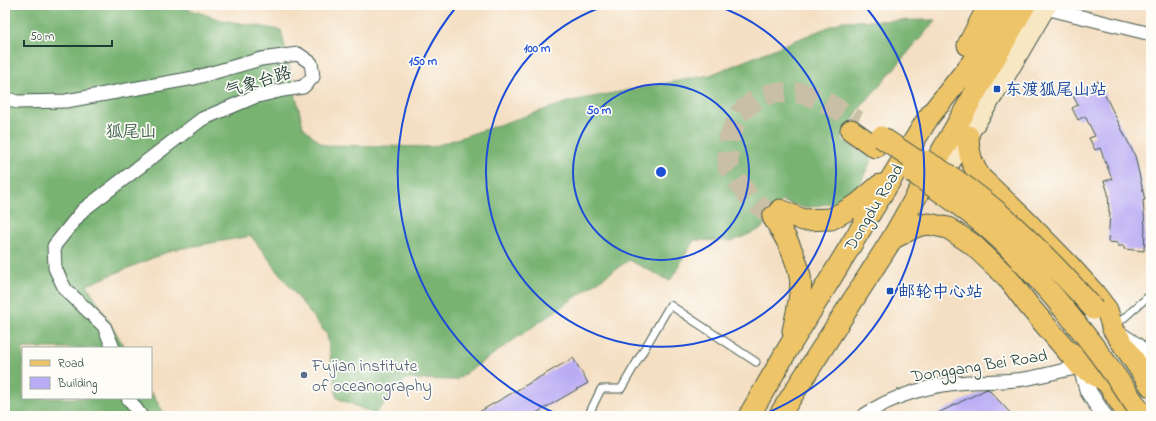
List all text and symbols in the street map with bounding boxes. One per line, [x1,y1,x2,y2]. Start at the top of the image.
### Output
scale bar [24,22,112,48]
text: 50 m [30,28,54,46]
text: 100 m [524,40,551,58]
text: 150 m [409,53,438,71]
street label: 气象台路 [222,61,295,104]
place label: 东渡狐尾山站 [1005,78,1107,103]
marker: 东渡狐尾山站 [992,84,1002,94]
text: 50 m [587,102,612,120]
park label: 狐尾山 [106,120,157,145]
street label: Dongdu Road [838,159,912,258]
centre of rings [654,165,668,179]
place label: 邮轮中心站 [898,280,983,305]
marker: 邮轮中心站 [885,286,895,296]
street label: Donggang Bei Road [908,343,1050,392]
legend [22,347,152,399]
place label: Fujian institute of oceanography [311,354,432,401]
text: Road [58,355,84,373]
marker: Fujian institute of oceanography [299,370,309,380]
text: Building [57,375,97,394]

